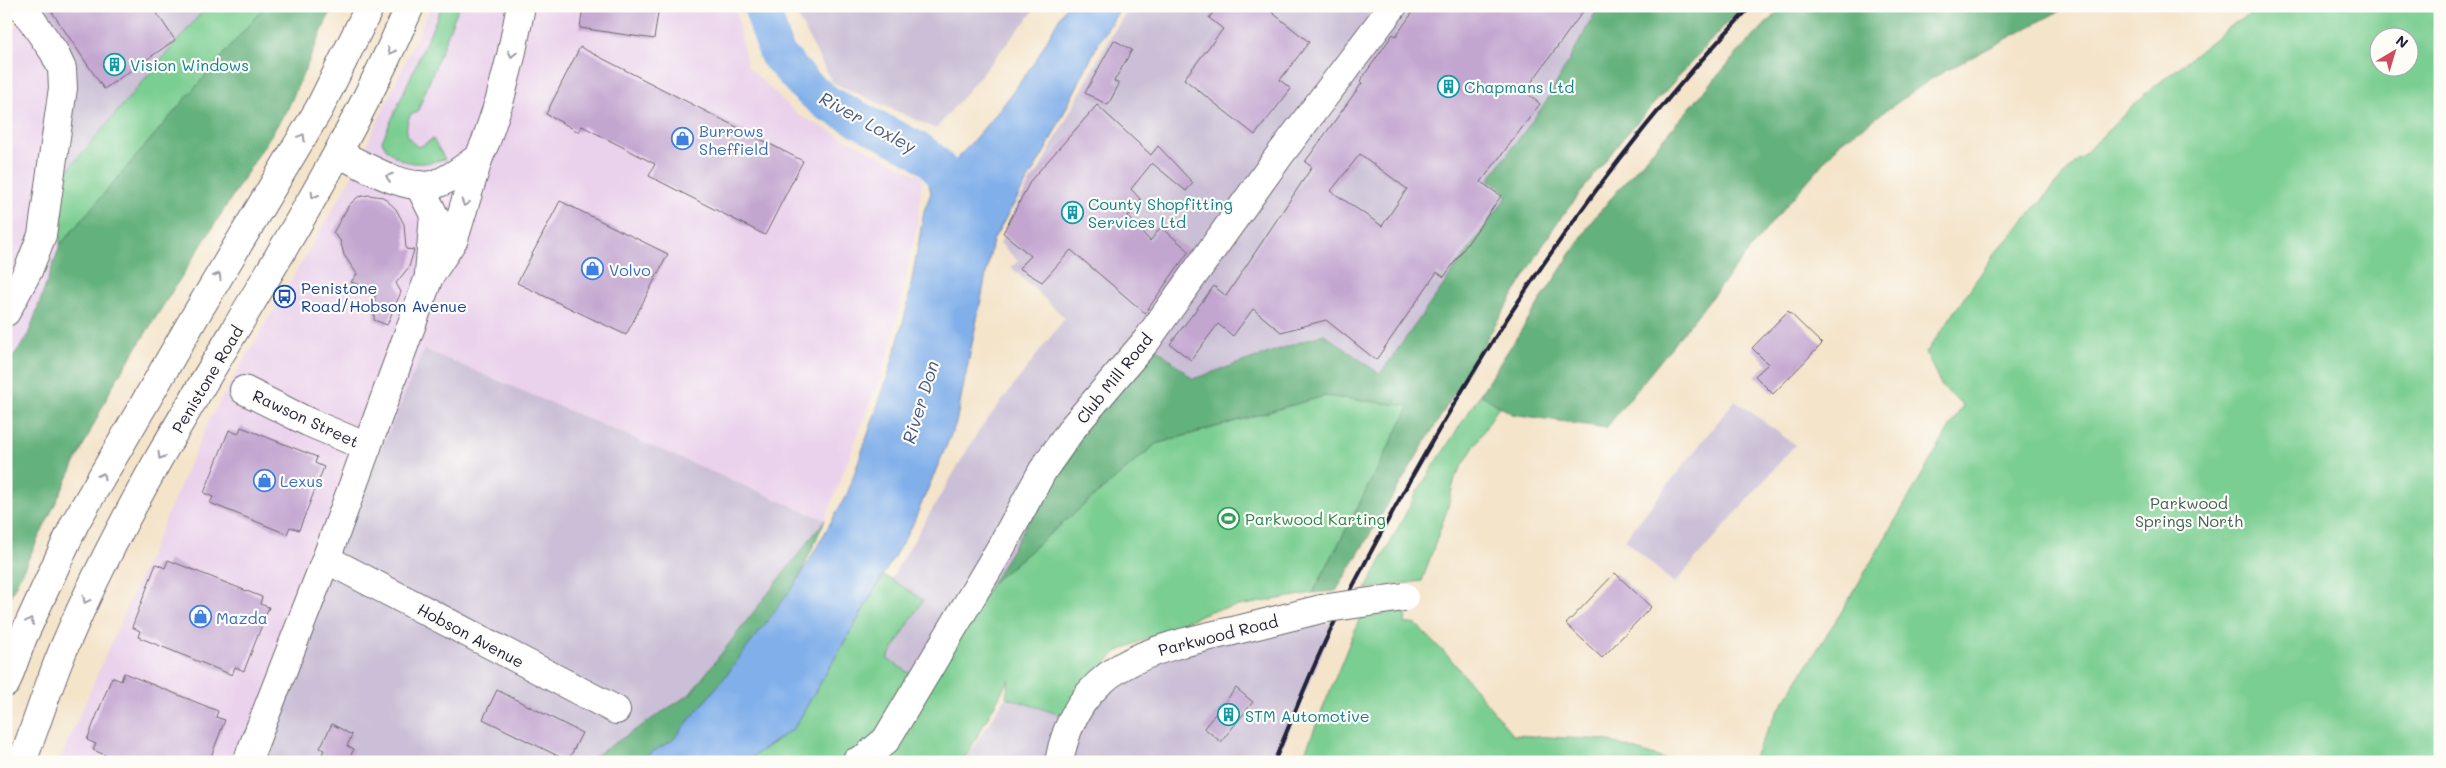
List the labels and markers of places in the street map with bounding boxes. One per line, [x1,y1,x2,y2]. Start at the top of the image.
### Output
building icon: Vision Windows [102,52,126,76]
place label: Vision Windows [130,54,249,75]
building icon: Chapmans Ltd [1436,74,1460,98]
place label: Chapmans Ltd [1464,76,1574,97]
place label: Burrows Sheffield [699,120,768,159]
shop icon: Burrows Sheffield [671,127,695,151]
place label: County Shopfitting Services Ltd [1088,193,1233,232]
building icon: County Shopfitting Services Ltd [1060,200,1084,224]
shop icon: Volvo [581,257,605,281]
place label: Volvo [609,259,651,280]
place label: Penistone Road/Hobson Avenue [301,277,467,316]
bus stop icon: Penistone Road/Hobson Avenue [273,284,297,308]
shop icon: Lexus [252,468,276,492]
place label: Lexus [280,470,323,491]
sports icon: Parkwood Karting [1217,506,1241,530]
place label: Parkwood Karting [1245,508,1386,529]
shop icon: Mazda [188,605,212,629]
place label: Mazda [216,607,268,628]
building icon: STM Automotive [1217,703,1241,727]
place label: STM Automotive [1245,705,1370,726]

